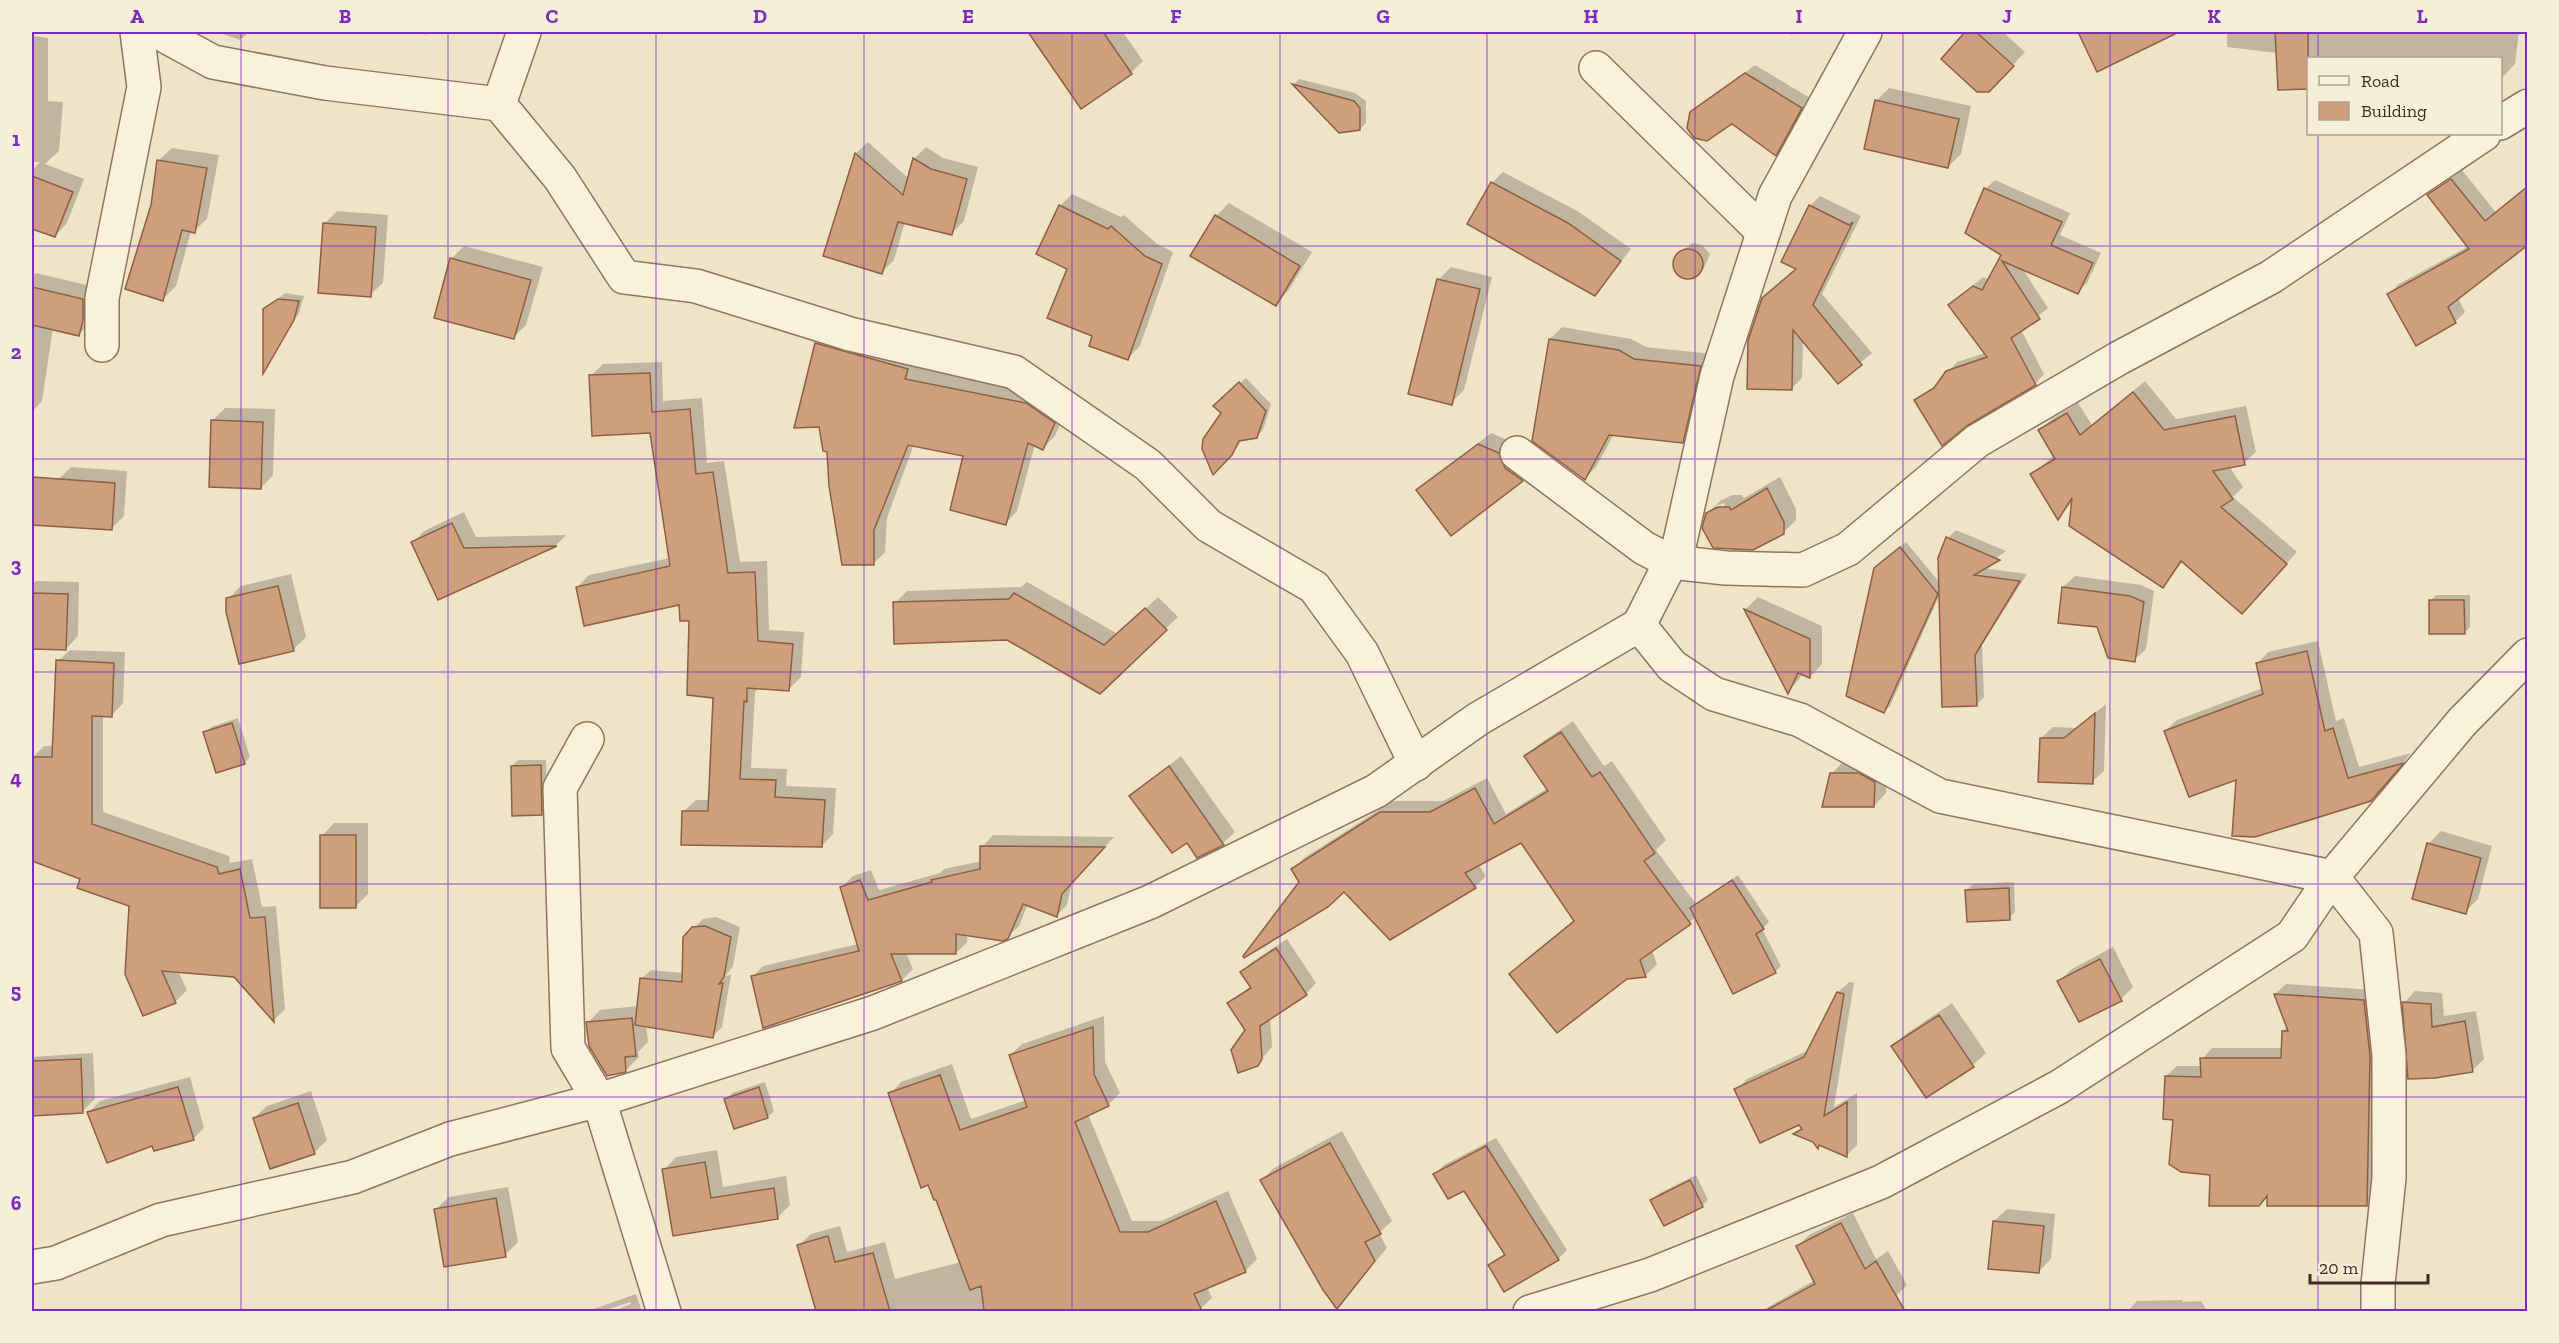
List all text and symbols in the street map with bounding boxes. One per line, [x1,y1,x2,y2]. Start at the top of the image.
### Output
text: A [130,4,144,28]
text: B [339,4,351,28]
text: C [546,4,559,28]
text: D [753,4,767,28]
text: E [962,4,974,28]
text: F [1170,4,1182,28]
text: G [1376,4,1390,28]
text: H [1583,4,1599,28]
text: I [1795,4,1803,28]
text: J [2002,4,2012,28]
text: K [2207,4,2221,28]
text: L [2416,4,2428,28]
legend [2307,57,2502,135]
text: Road [2361,70,2400,92]
text: Building [2361,100,2427,122]
text: 1 [12,127,20,151]
text: 2 [11,340,22,364]
text: 3 [11,553,22,577]
text: 4 [10,766,22,790]
text: 5 [11,979,21,1003]
text: 6 [11,1191,22,1215]
scale bar [2310,1247,2428,1285]
text: 20 m [2319,1257,2359,1279]

